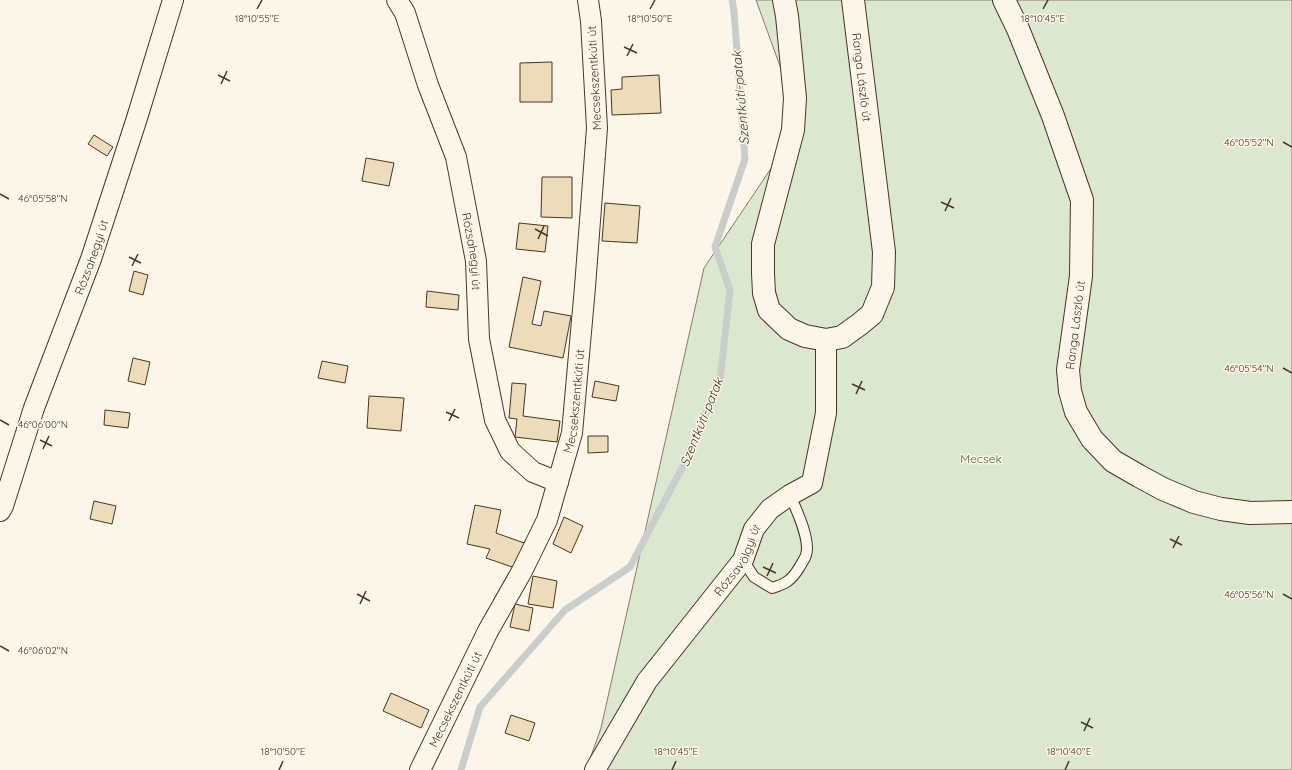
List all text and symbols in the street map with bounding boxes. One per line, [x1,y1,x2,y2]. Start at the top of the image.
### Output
text: 18°10'55"E [235,12,280,25]
text: 18°10'50"E [628,12,673,25]
text: 18°10'45"E [1021,12,1065,25]
street label: Mecsekszentkúti út [584,25,604,131]
street label: Ranga László út [849,32,875,122]
water label: Szentkúti-patak [728,49,752,146]
text: 46°05'52"N [1224,136,1274,149]
text: 46°05'58"N [18,192,68,205]
street label: Rózsahegyi út [459,211,485,291]
street label: Rózsahegyi út [71,218,111,297]
street label: Ranga László út [1062,280,1088,370]
street label: Mecsekszentkúti út [559,348,587,455]
text: 46°05'54"N [1224,362,1274,375]
water label: Szentkúti-patak [676,374,726,469]
text: 46°06'00"N [18,418,68,431]
park label: Mecsek [960,451,1002,466]
street label: Rózsavölgyi út [710,520,763,598]
text: 46°05'56"N [1224,588,1274,601]
text: 46°06'02"N [18,644,68,657]
street label: Mecsekszentkúti út [425,649,484,749]
text: 18°10'50"E [261,745,306,758]
text: 18°10'45"E [654,745,698,758]
text: 18°10'40"E [1047,745,1092,758]

